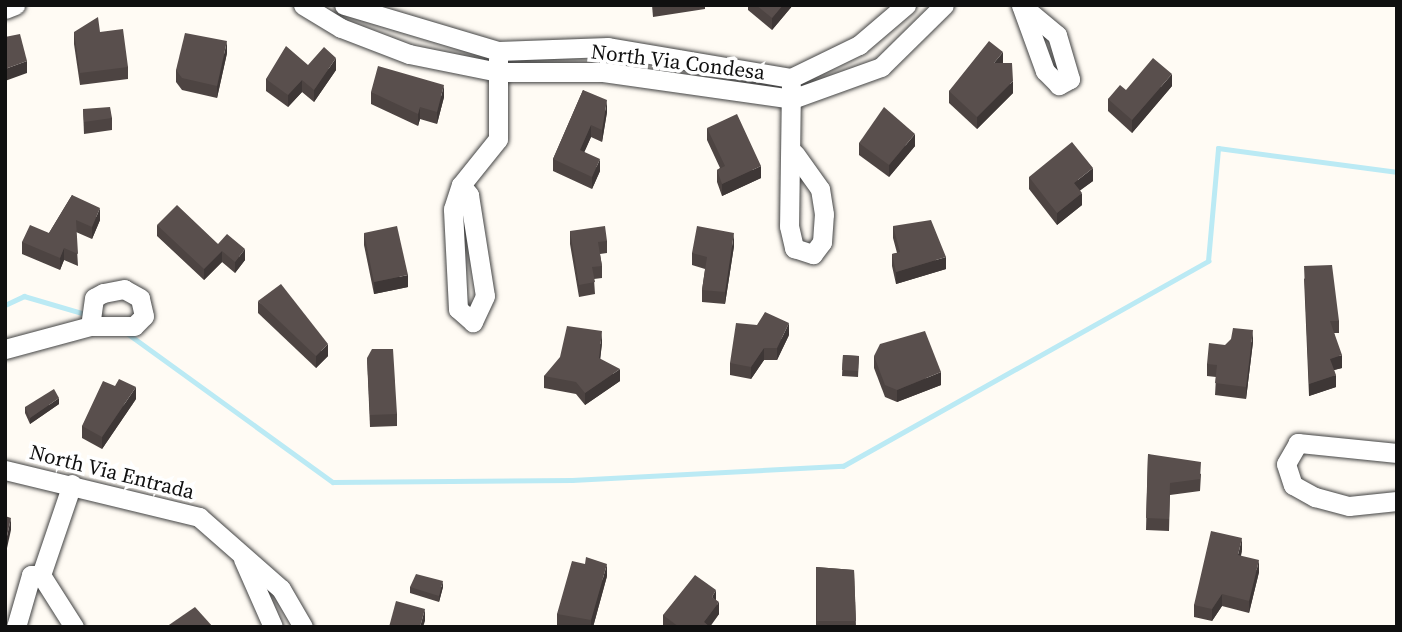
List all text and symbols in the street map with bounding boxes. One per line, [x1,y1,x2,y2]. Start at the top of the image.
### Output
street label: North Via Condesa [589,39,767,85]
street label: North Via Entrada [27,439,197,505]

